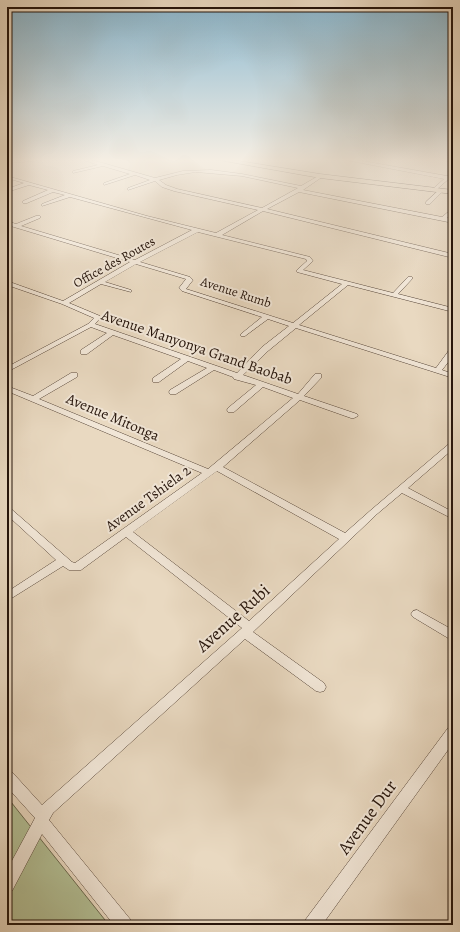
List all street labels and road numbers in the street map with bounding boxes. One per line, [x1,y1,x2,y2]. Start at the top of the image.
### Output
street label: Office des Routes [70,232,158,292]
street label: Avenue Rumb [198,272,274,312]
street label: Avenue Manyonya Grand Baobab [98,305,295,389]
street label: Avenue Mitonga [62,388,163,446]
street label: Avenue Tshiela 2 [100,460,195,536]
street label: Avenue Rubi [190,578,275,658]
street label: Avenue Dur [331,775,402,860]

